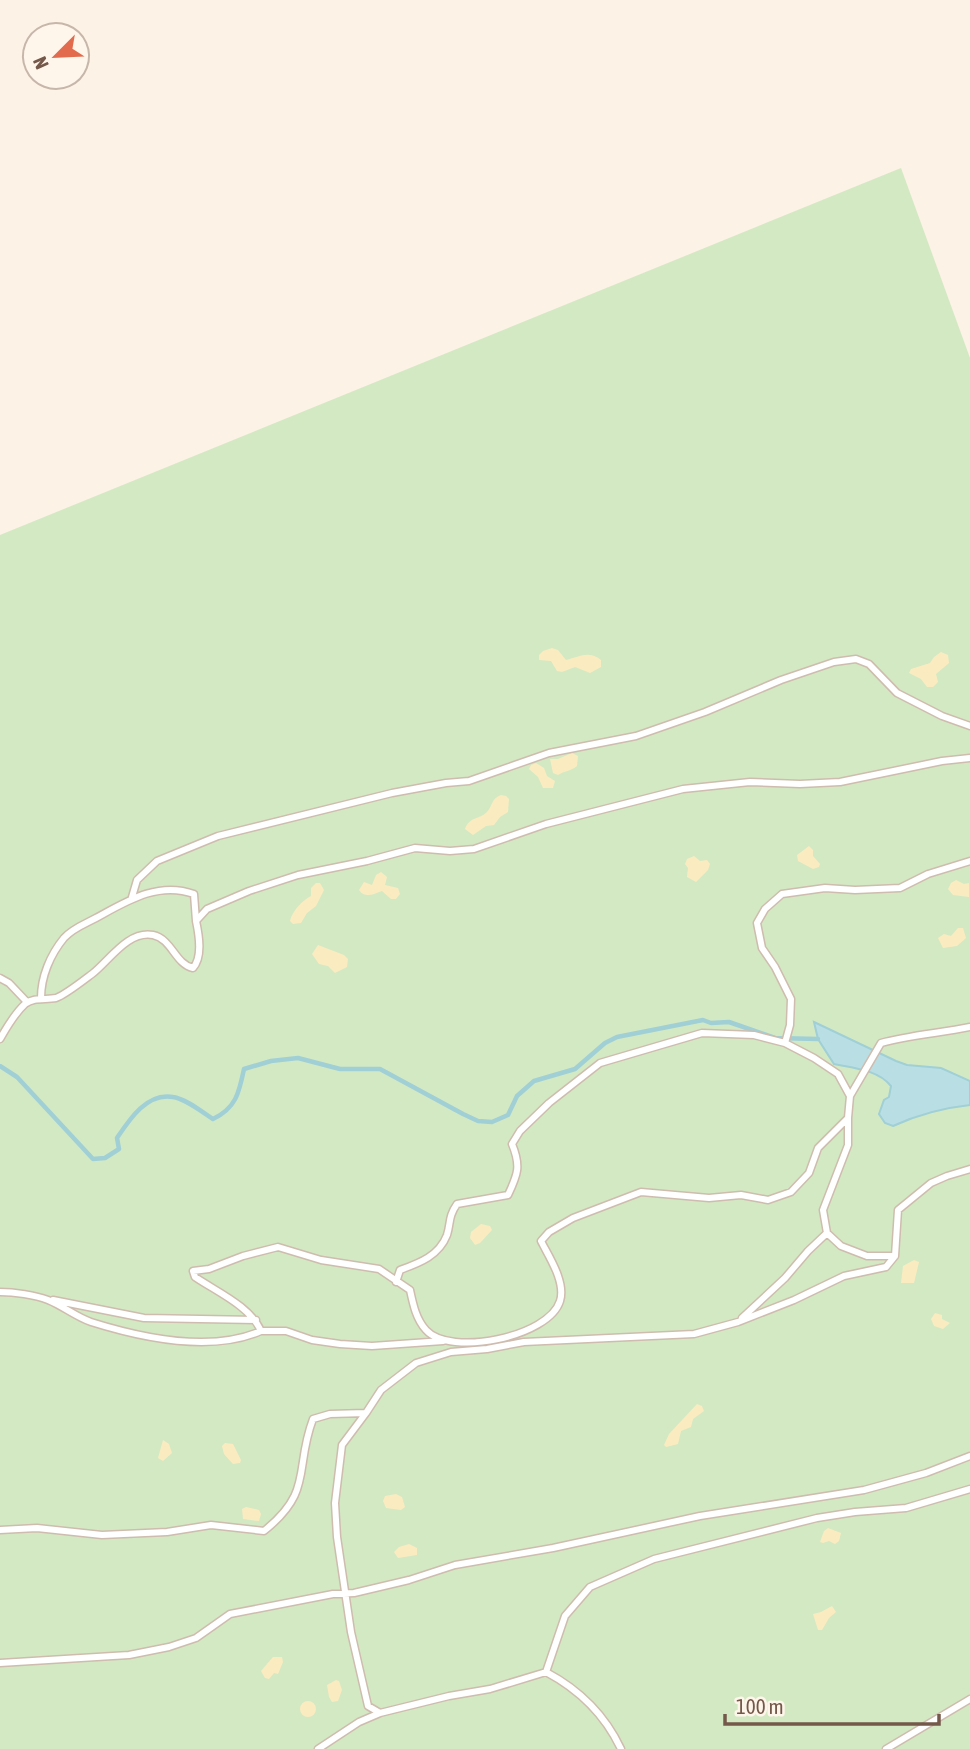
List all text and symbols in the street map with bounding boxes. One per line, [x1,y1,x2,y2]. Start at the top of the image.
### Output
north arrow [21,21,91,91]
text: N [28,53,53,73]
scale bar [725,1682,939,1726]
text: 100 m [736,1694,784,1718]

